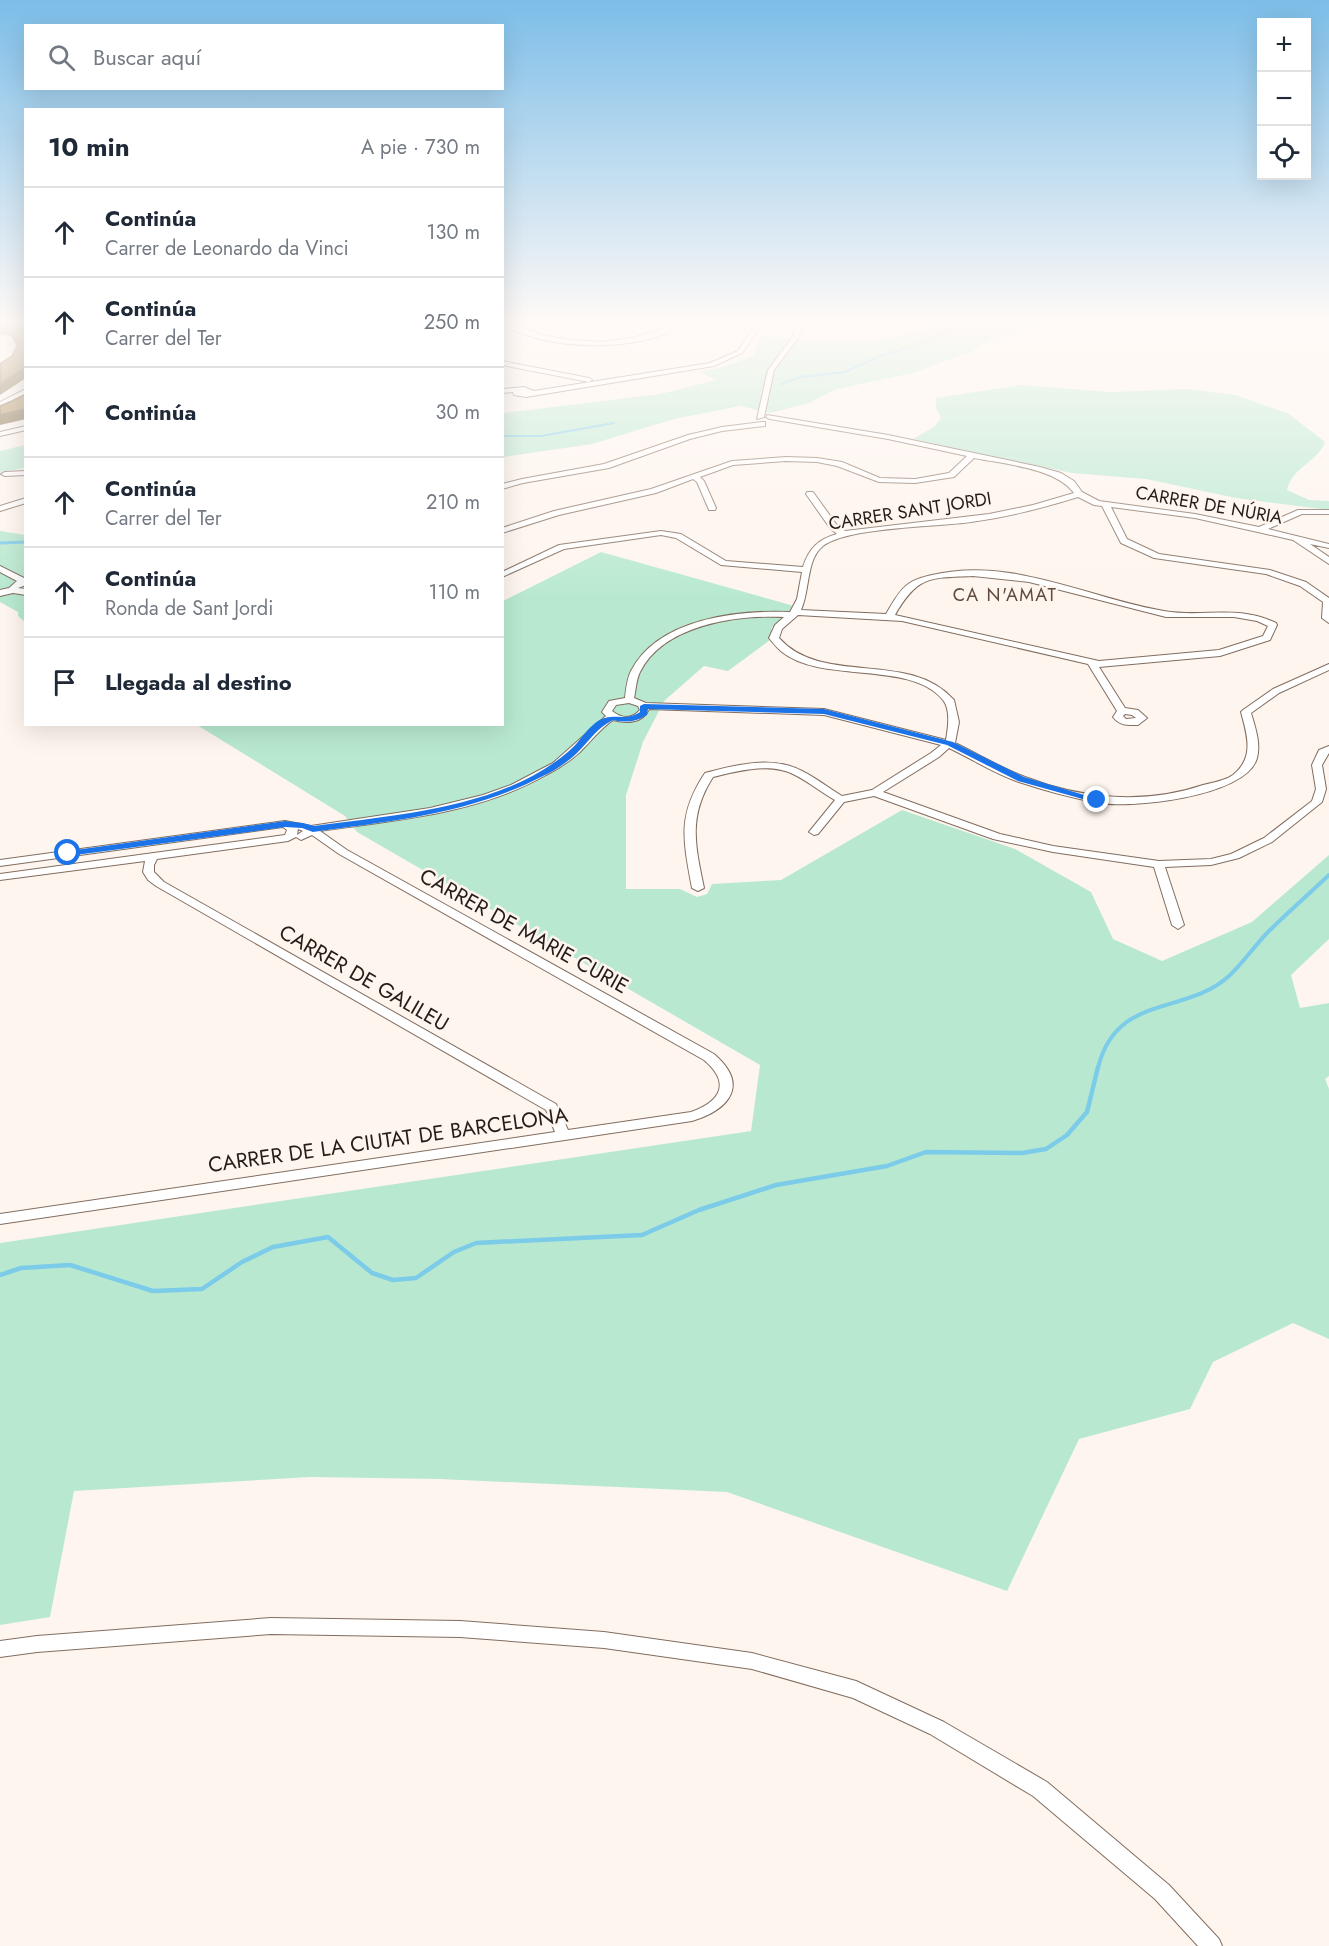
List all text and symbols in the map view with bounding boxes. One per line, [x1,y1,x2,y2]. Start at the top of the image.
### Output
map controls [1257,18,1311,180]
button: + [1257,18,1311,72]
search box [24,24,504,90]
icon: search [45,41,78,74]
text: Buscar aquí [93,41,201,73]
button: − [1257,72,1311,126]
button: locate [1257,126,1311,180]
text: 10 min [48,128,130,166]
text: A pie · 730 m [361,133,480,162]
text: Continúa [105,202,196,234]
icon: ahead [48,216,81,249]
text: 130 m [426,218,480,247]
text: Carrer de Leonardo da Vinci [105,234,349,263]
text: Continúa [105,292,196,324]
icon: ahead [48,306,81,339]
text: 250 m [424,308,480,337]
text: Carrer del Ter [105,324,222,353]
icon: ahead [48,396,81,429]
text: Continúa [105,396,196,428]
text: 30 m [435,398,480,427]
text: Continúa [105,472,196,504]
street label: CARRER DE NÚRIA [1134,479,1285,531]
street label: CARRER SANT JORDI [827,485,993,537]
icon: ahead [48,486,81,519]
text: 210 m [426,488,480,517]
text: Carrer del Ter [105,504,222,533]
text: Continúa [105,562,196,594]
icon: ahead [48,576,81,609]
text: 110 m [428,578,480,607]
district label: CA N'AMAT [953,582,1057,608]
text: Ronda de Sant Jordi [105,594,273,623]
icon: arrive [48,666,81,699]
text: Llegada al destino [105,666,292,698]
route end [1083,786,1109,812]
route start [54,839,80,865]
street label: CARRER DE MARIE CURIE [414,861,634,1001]
street label: CARRER DE GALILEU [274,917,454,1039]
street label: CARRER DE LA CIUTAT DE BARCELONA [206,1100,570,1180]

